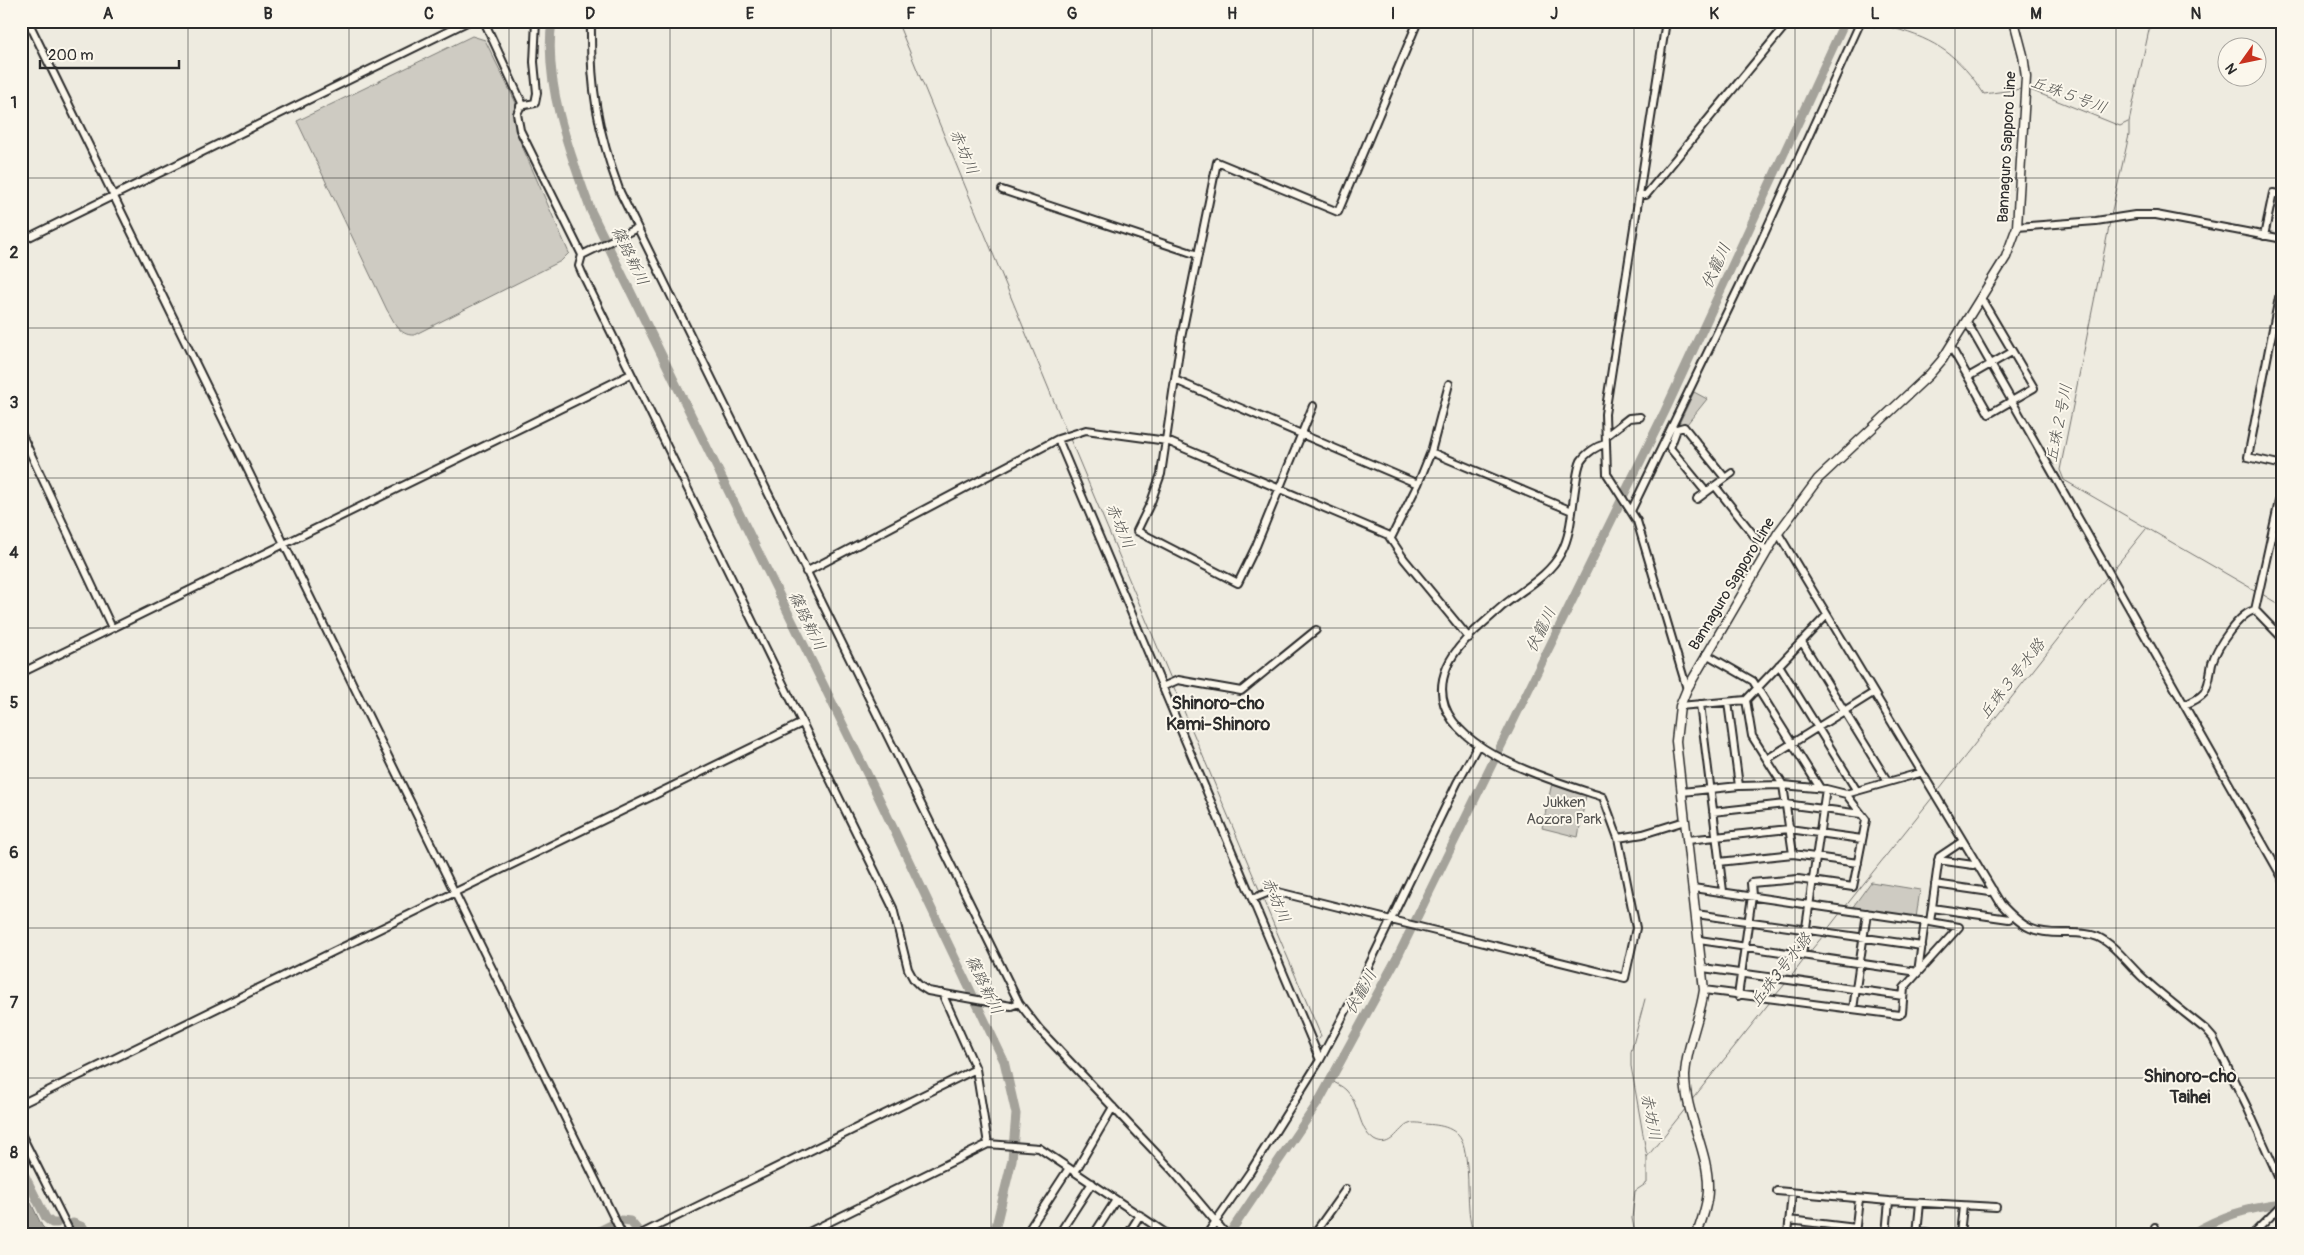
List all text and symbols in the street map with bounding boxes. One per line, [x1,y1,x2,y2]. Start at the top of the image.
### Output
text: A [103,4,114,24]
text: B [263,4,273,24]
text: C [424,4,434,24]
text: D [585,4,595,24]
text: E [746,4,755,24]
text: F [906,4,916,24]
text: G [1067,4,1078,24]
text: H [1227,4,1237,24]
text: I [1391,4,1395,24]
text: J [1550,4,1558,24]
text: K [1709,4,1719,24]
text: L [1870,4,1880,24]
text: M [2030,4,2042,24]
text: N [2191,4,2202,24]
scale bar [40,38,179,70]
north arrow [2216,38,2266,88]
text: 200 m [48,46,93,65]
text: N [2222,60,2241,77]
street label: Bannaguro Sapporo Line [1994,70,2020,223]
water label: 丘珠５号川 [2028,72,2110,118]
text: 1 [11,93,17,113]
water label: 赤坊川 [945,126,983,178]
water label: 篠路新川 [607,223,653,289]
water label: 伏籠川 [1697,240,1735,292]
text: 2 [10,243,19,263]
water label: 丘珠２号川 [2042,382,2076,464]
text: 3 [10,393,19,413]
water label: 赤坊川 [1101,500,1139,552]
street label: Bannaguro Sapporo Line [1685,514,1779,654]
text: 4 [9,543,19,563]
water label: 篠路新川 [784,588,830,654]
water label: 伏籠川 [1521,604,1561,656]
water label: 丘珠３号水路 [1975,634,2050,723]
district label: Shinoro-cho Kami-Shinoro [1166,692,1270,736]
text: 5 [10,693,19,713]
park label: Jukken Aozora Park [1526,793,1602,829]
text: 6 [9,843,19,863]
water label: 赤坊川 [1257,874,1295,926]
water label: 丘珠3号水路 [1746,928,1817,1011]
water label: 篠路新川 [961,952,1007,1018]
water label: 伏籠川 [1341,966,1381,1018]
text: 7 [10,993,19,1013]
district label: Shinoro-cho Taihei [2143,1065,2237,1109]
water label: 赤坊川 [1637,1092,1665,1142]
text: 8 [10,1143,18,1163]

